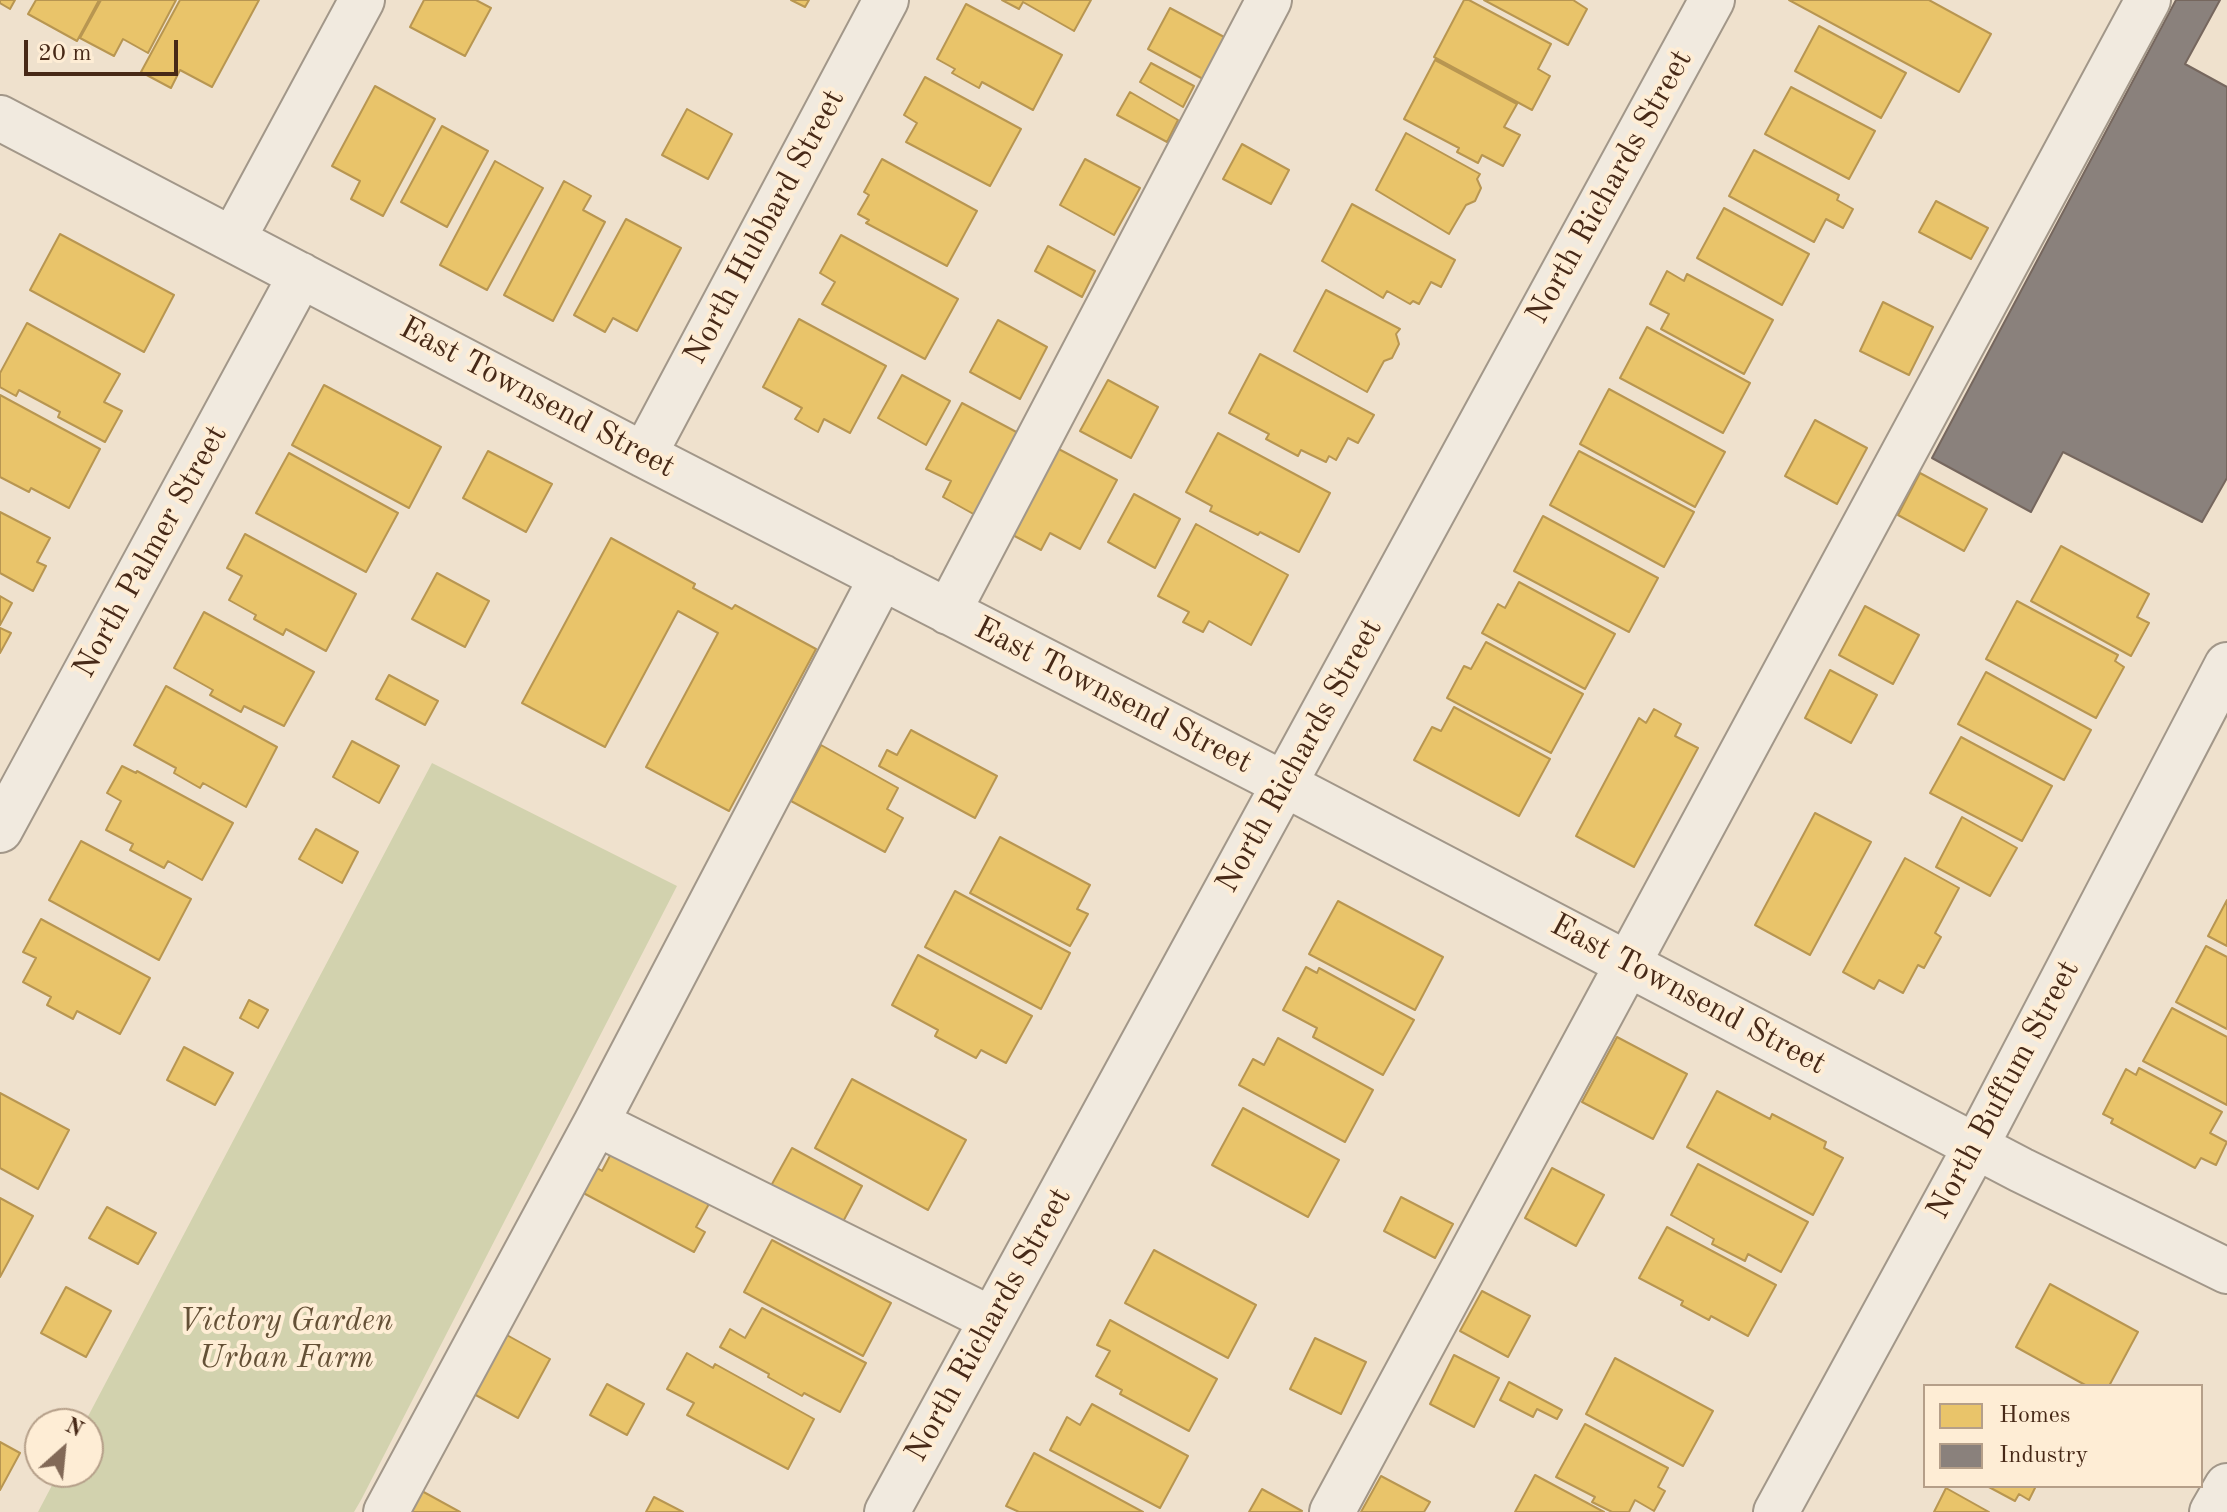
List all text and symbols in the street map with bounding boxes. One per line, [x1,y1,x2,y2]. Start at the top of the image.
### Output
scale bar [28,24,182,74]
text: 20 m [38,42,92,66]
street label: North Richards Street [1519,43,1701,331]
street label: North Hubbard Street [676,83,854,371]
street label: East Townsend Street [393,309,681,487]
street label: North Palmer Street [66,419,236,685]
street label: East Townsend Street [968,609,1258,783]
street label: North Richards Street [1209,612,1391,900]
street label: East Townsend Street [1544,906,1832,1084]
street label: North Buffum Street [1920,954,2088,1226]
street label: North Richards Street [898,1181,1080,1469]
park label: Victory Garden Urban Farm [179,1303,393,1378]
legend [1923,1384,2203,1488]
text: Homes [1999,1404,2070,1428]
north arrow [24,1408,104,1488]
text: N [62,1415,86,1442]
text: Industry [1999,1444,2088,1468]

